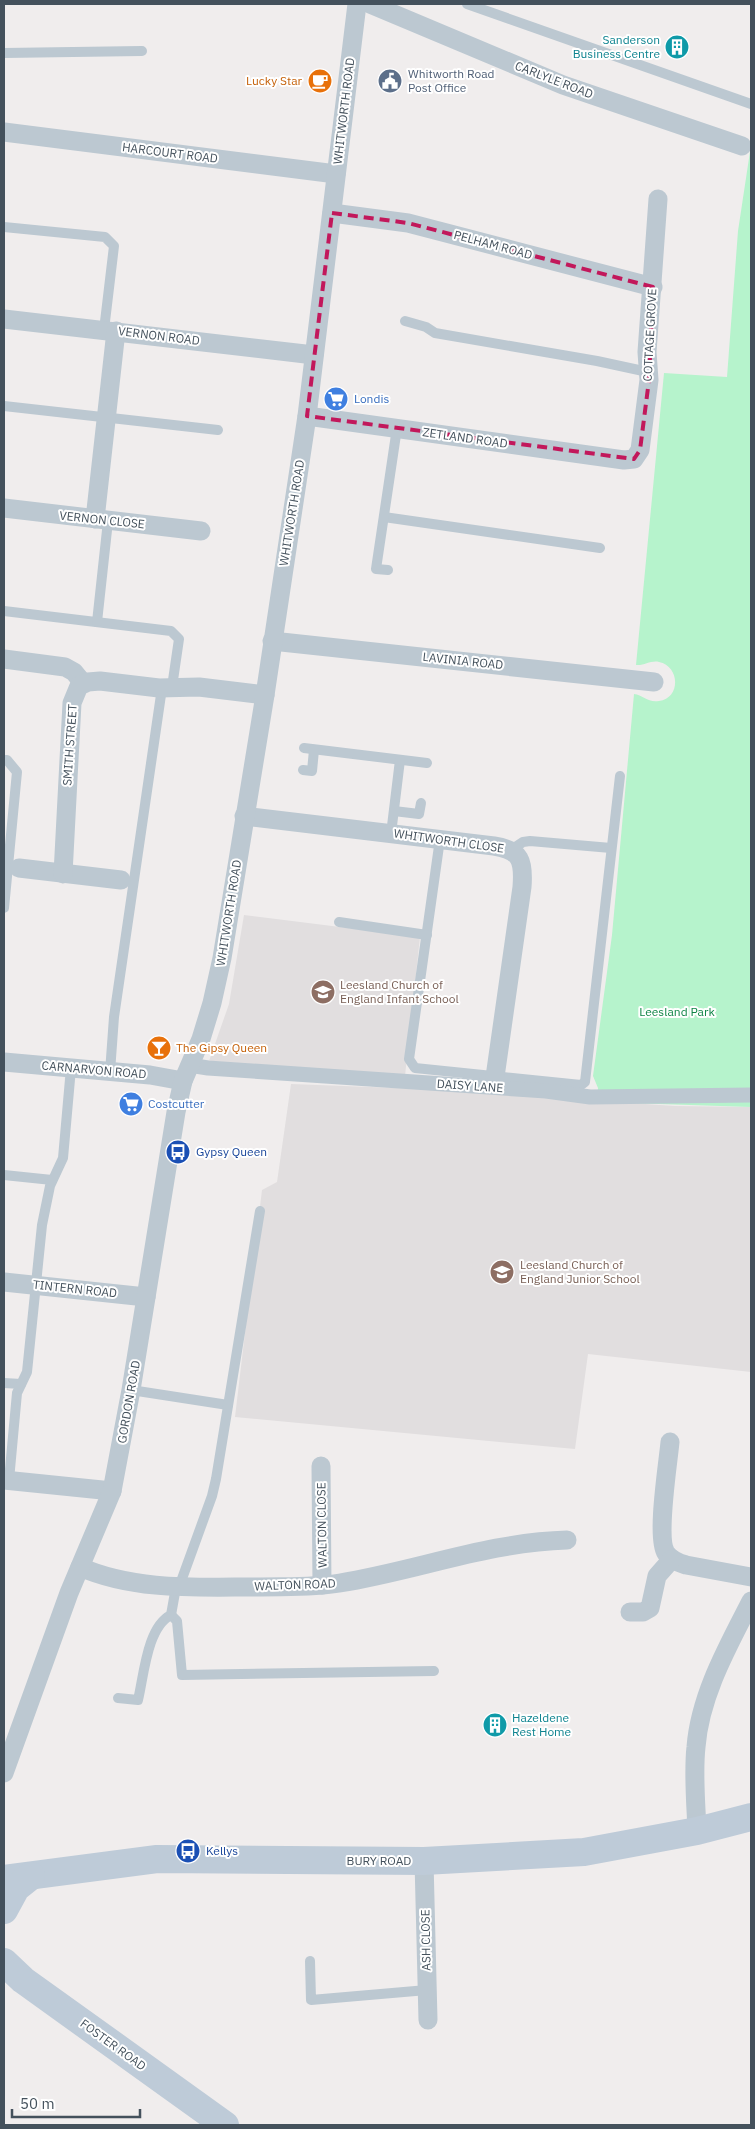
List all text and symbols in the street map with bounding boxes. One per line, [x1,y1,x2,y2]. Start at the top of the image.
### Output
place label: Sanderson Business Centre [573,32,660,61]
building icon: Sanderson Business Centre [664,34,690,60]
street label: WHITWORTH ROAD [330,57,357,165]
street label: CARLYLE ROAD [513,58,595,101]
place label: Whitworth Road Post Office [408,66,495,95]
cafe icon: Lucky Star [307,68,333,94]
public building icon: Whitworth Road Post Office [377,68,403,94]
place label: Lucky Star [246,73,303,88]
street label: HARCOURT ROAD [121,139,219,166]
street label: PELHAM ROAD [452,227,534,262]
street label: COTTAGE GROVE [640,288,659,382]
street label: VERNON ROAD [117,323,201,348]
supermarket icon: Londis [323,386,349,412]
place label: Londis [354,391,389,406]
street label: ZETLAND ROAD [422,424,509,451]
street label: WHITWORTH ROAD [276,459,307,567]
street label: VERNON CLOSE [59,508,146,531]
street label: LAVINIA ROAD [422,649,504,672]
street label: SMITH STREET [59,703,80,786]
street label: WHITWORTH CLOSE [393,825,505,856]
street label: WHITWORTH ROAD [213,859,244,967]
place label: Leesland Church of England Infant School [340,977,459,1006]
school or university icon: Leesland Church of England Infant School [310,979,336,1005]
park label: Leesland Park [639,1004,715,1019]
bar icon: The Gipsy Queen [146,1035,172,1061]
place label: The Gipsy Queen [176,1040,267,1055]
street label: CARNARVON ROAD [41,1057,147,1082]
street label: DAISY LANE [436,1076,504,1095]
supermarket icon: Costcutter [118,1091,144,1117]
place label: Costcutter [148,1096,205,1111]
bus stop icon: Gypsy Queen [165,1139,191,1165]
place label: Gypsy Queen [196,1144,267,1159]
place label: Leesland Church of England Junior School [520,1257,640,1286]
school or university icon: Leesland Church of England Junior School [489,1259,515,1285]
street label: TINTERN ROAD [32,1277,118,1300]
street label: GORDON ROAD [114,1359,143,1445]
street label: WALTON CLOSE [313,1482,330,1568]
street label: WALTON ROAD [254,1576,336,1593]
place label: Hazeldene Rest Home [512,1710,572,1739]
building icon: Hazeldene Rest Home [482,1712,508,1738]
bus stop icon: Kellys [175,1838,201,1864]
place label: Kellys [206,1843,238,1858]
street label: BURY ROAD [347,1853,411,1868]
street label: ASH CLOSE [417,1909,434,1971]
street label: FOSTER ROAD [77,2016,149,2074]
scale bar [12,2086,140,2118]
text: 50 m [20,2094,55,2113]

